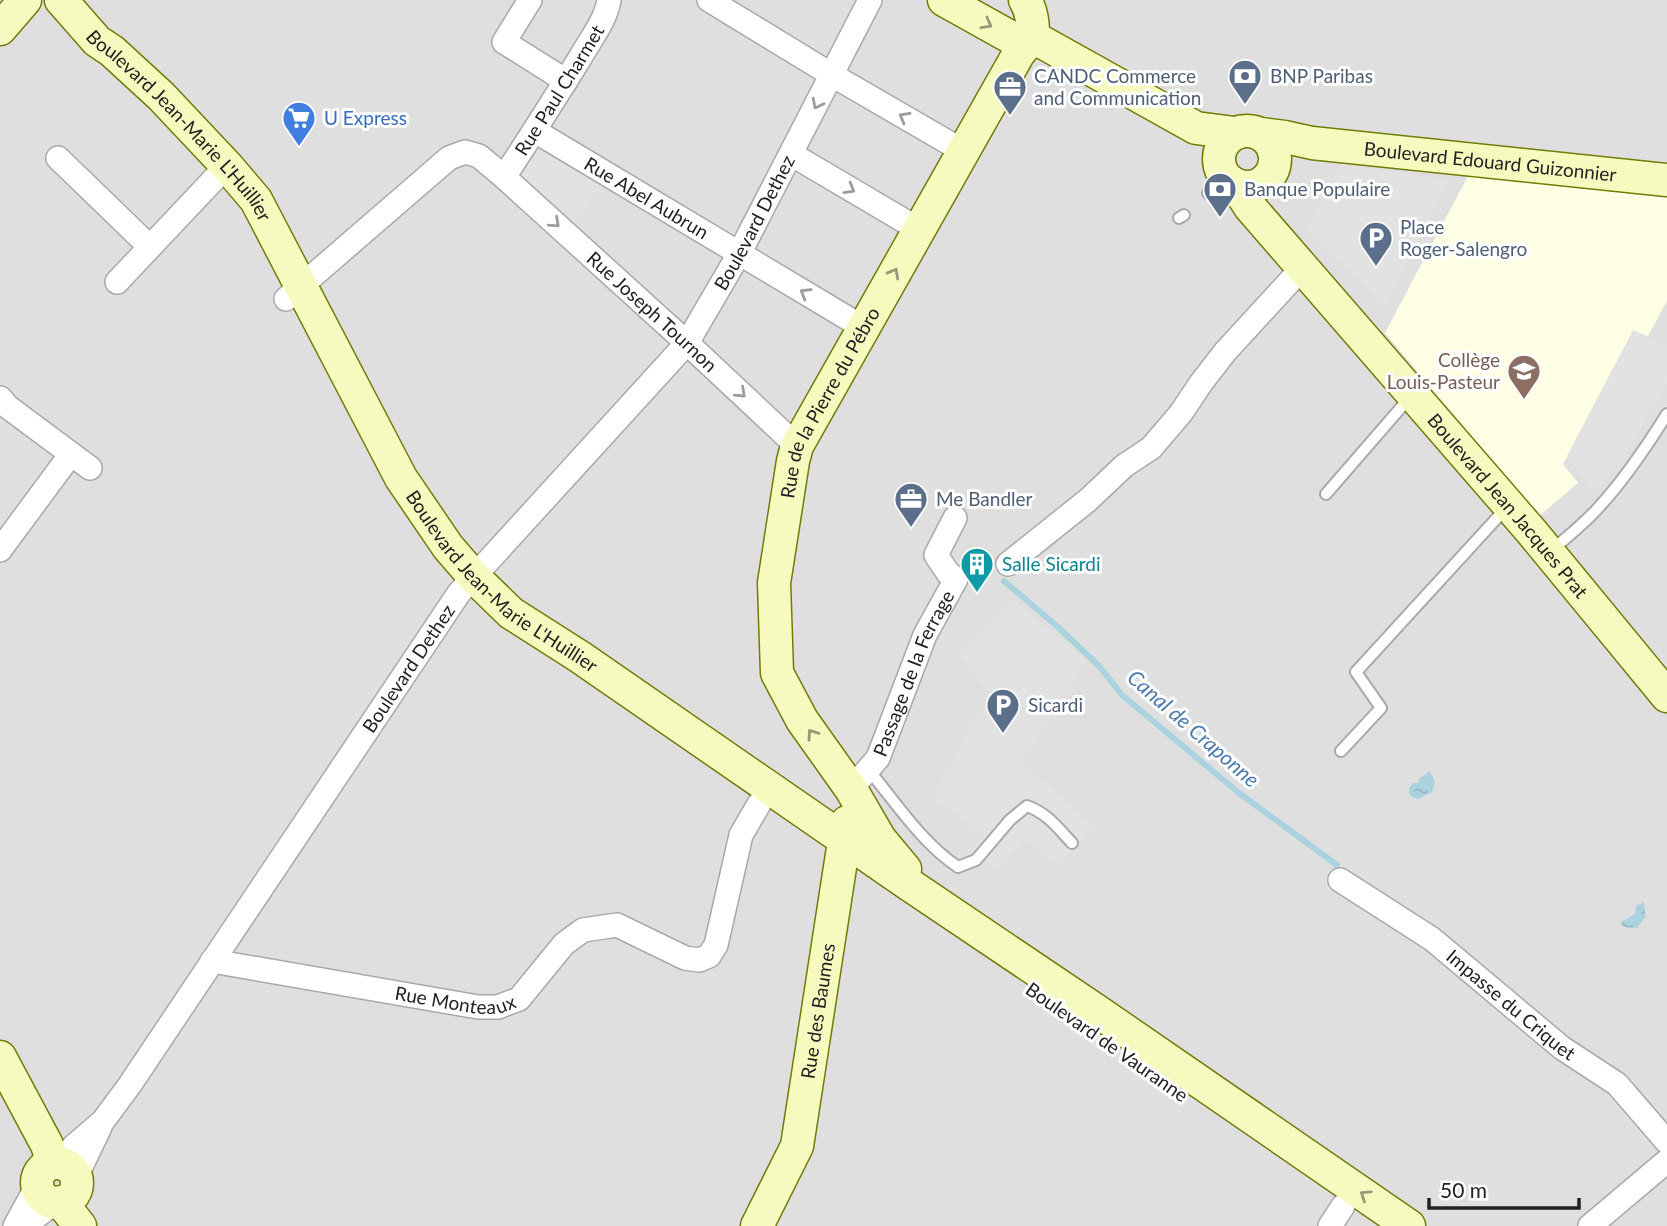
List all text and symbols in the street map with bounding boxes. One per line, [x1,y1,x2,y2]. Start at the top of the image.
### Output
one-way arrow [980,16,992,30]
street label: Rue Paul Charmet [509,20,609,159]
street label: Boulevard Jean-Marie L'Huillier [82,25,277,225]
bank icon: BNP Paribas [1226,57,1264,106]
place label: CANDC Commerce and Communication [1034,64,1201,109]
place label: BNP Paribas [1270,64,1373,87]
office icon: CANDC Commerce and Communication [991,68,1029,117]
one-way arrow [811,97,825,109]
supermarket icon: U Express [280,99,318,148]
place label: U Express [324,106,407,129]
one-way arrow [898,112,911,125]
street label: Boulevard Edouard Guizonnier [1363,136,1618,186]
street label: Rue Abel Aubrun [581,151,713,243]
street label: Boulevard Dethez [709,151,799,294]
bank icon: Banque Populaire [1201,170,1239,219]
place label: Banque Populaire [1244,177,1390,200]
one-way arrow [842,180,855,193]
one-way arrow [547,215,560,227]
place label: Place Roger-Salengro [1400,215,1527,260]
parking icon: Place Roger-Salengro [1357,219,1395,268]
street label: Rue Joseph Tournon [583,246,722,376]
one-way arrow [886,268,899,281]
one-way arrow [799,288,812,301]
street label: Rue de la Pierre du Pébro [775,303,884,500]
place label: Collège Louis-Pasteur [1387,348,1500,393]
school or university icon: Collège Louis-Pasteur [1505,352,1543,401]
one-way arrow [733,385,746,398]
street label: Boulevard Jean Jacques Prat [1423,408,1593,602]
office icon: Me Bandler [892,480,930,529]
street label: Boulevard Jean-Marie L'Huillier [402,486,602,677]
place label: Me Bandler [936,487,1033,510]
building icon: Salle Sicardi [958,545,996,594]
place label: Salle Sicardi [1002,552,1101,575]
street label: Passage de la Ferrage [868,586,959,759]
street label: Boulevard Dethez [357,600,459,737]
water label: Canal de Craponne [1123,664,1265,792]
parking icon: Sicardi [984,686,1022,735]
place label: Sicardi [1028,693,1083,716]
one-way arrow [808,729,820,742]
street label: Rue des Baumes [796,942,839,1080]
street label: Impasse du Criquet [1442,944,1580,1065]
street label: Boulevard de Vauranne [1022,977,1193,1106]
street label: Rue Monteaux [393,981,519,1018]
scale bar [1429,1166,1580,1210]
text: 50 m [1440,1177,1487,1202]
one-way arrow [1360,1191,1373,1204]

